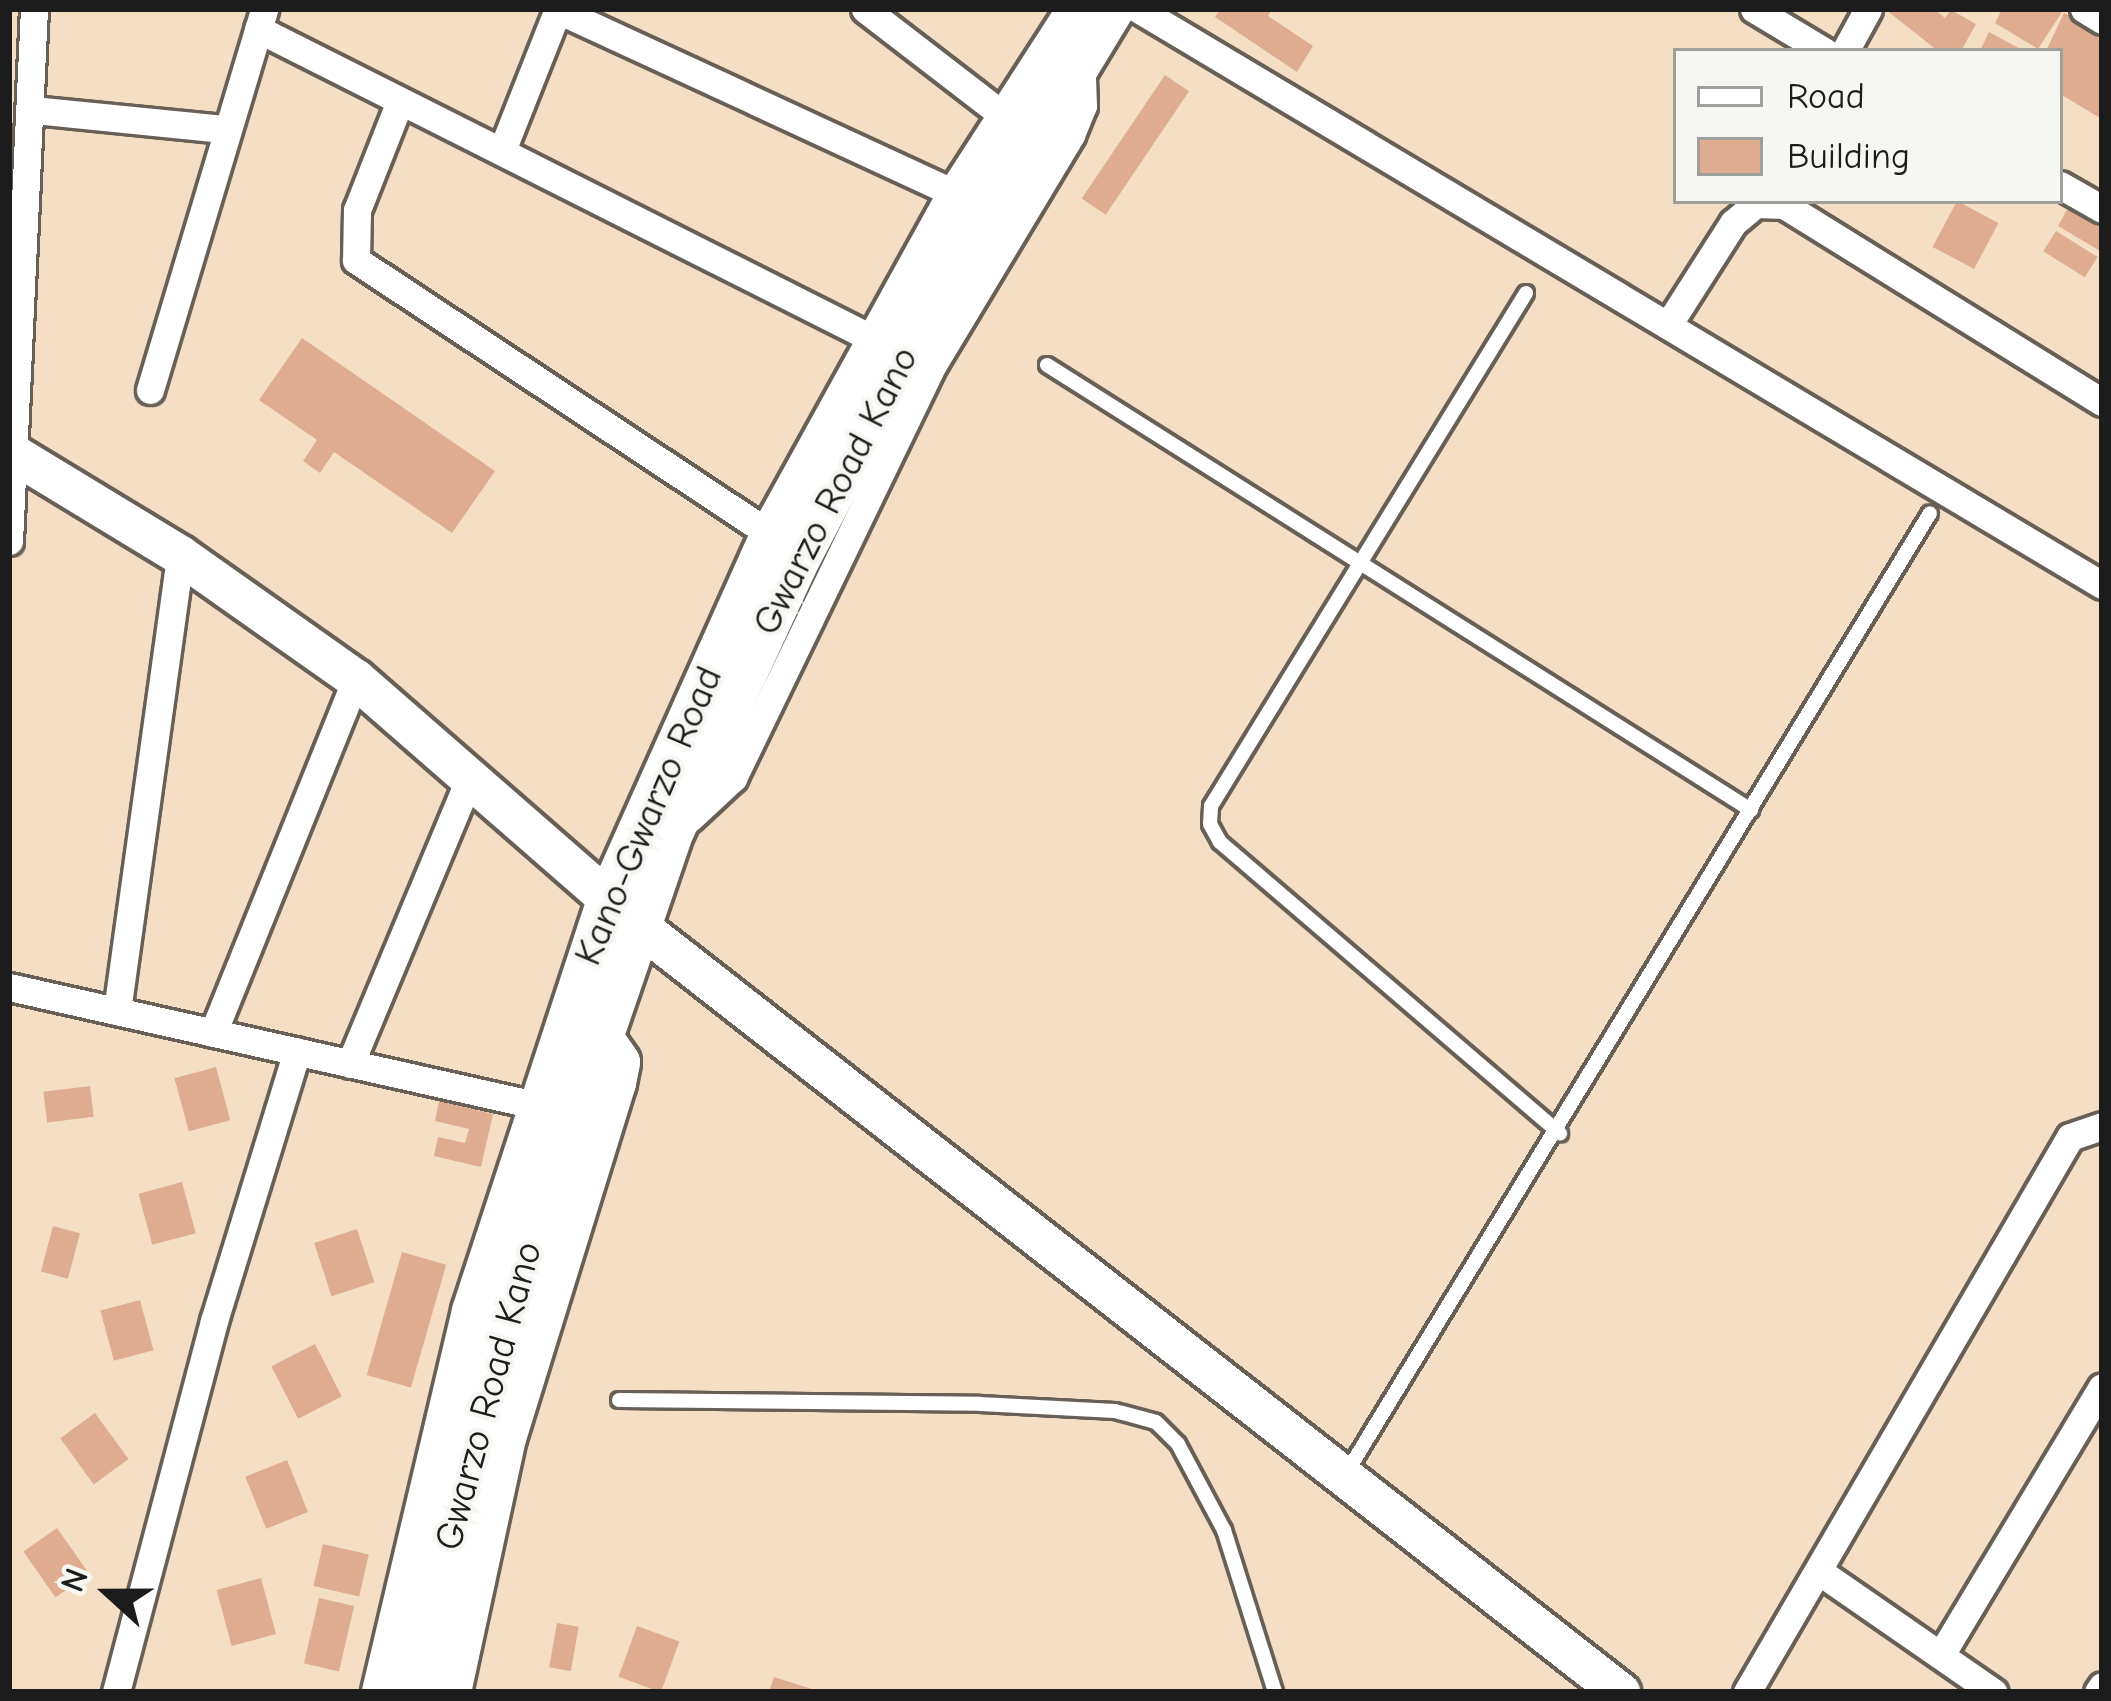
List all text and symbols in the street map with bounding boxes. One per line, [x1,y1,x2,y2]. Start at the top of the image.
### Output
legend [1673,48,2063,204]
text: Road [1787,76,1865,117]
text: Building [1787,136,1910,177]
street label: Gwarzo Road Kano [743,339,929,643]
street label: Kano-Gwarzo Road [565,660,733,972]
street label: Gwarzo Road Kano [425,1237,553,1555]
north arrow [48,1533,168,1653]
text: N [53,1563,96,1597]

